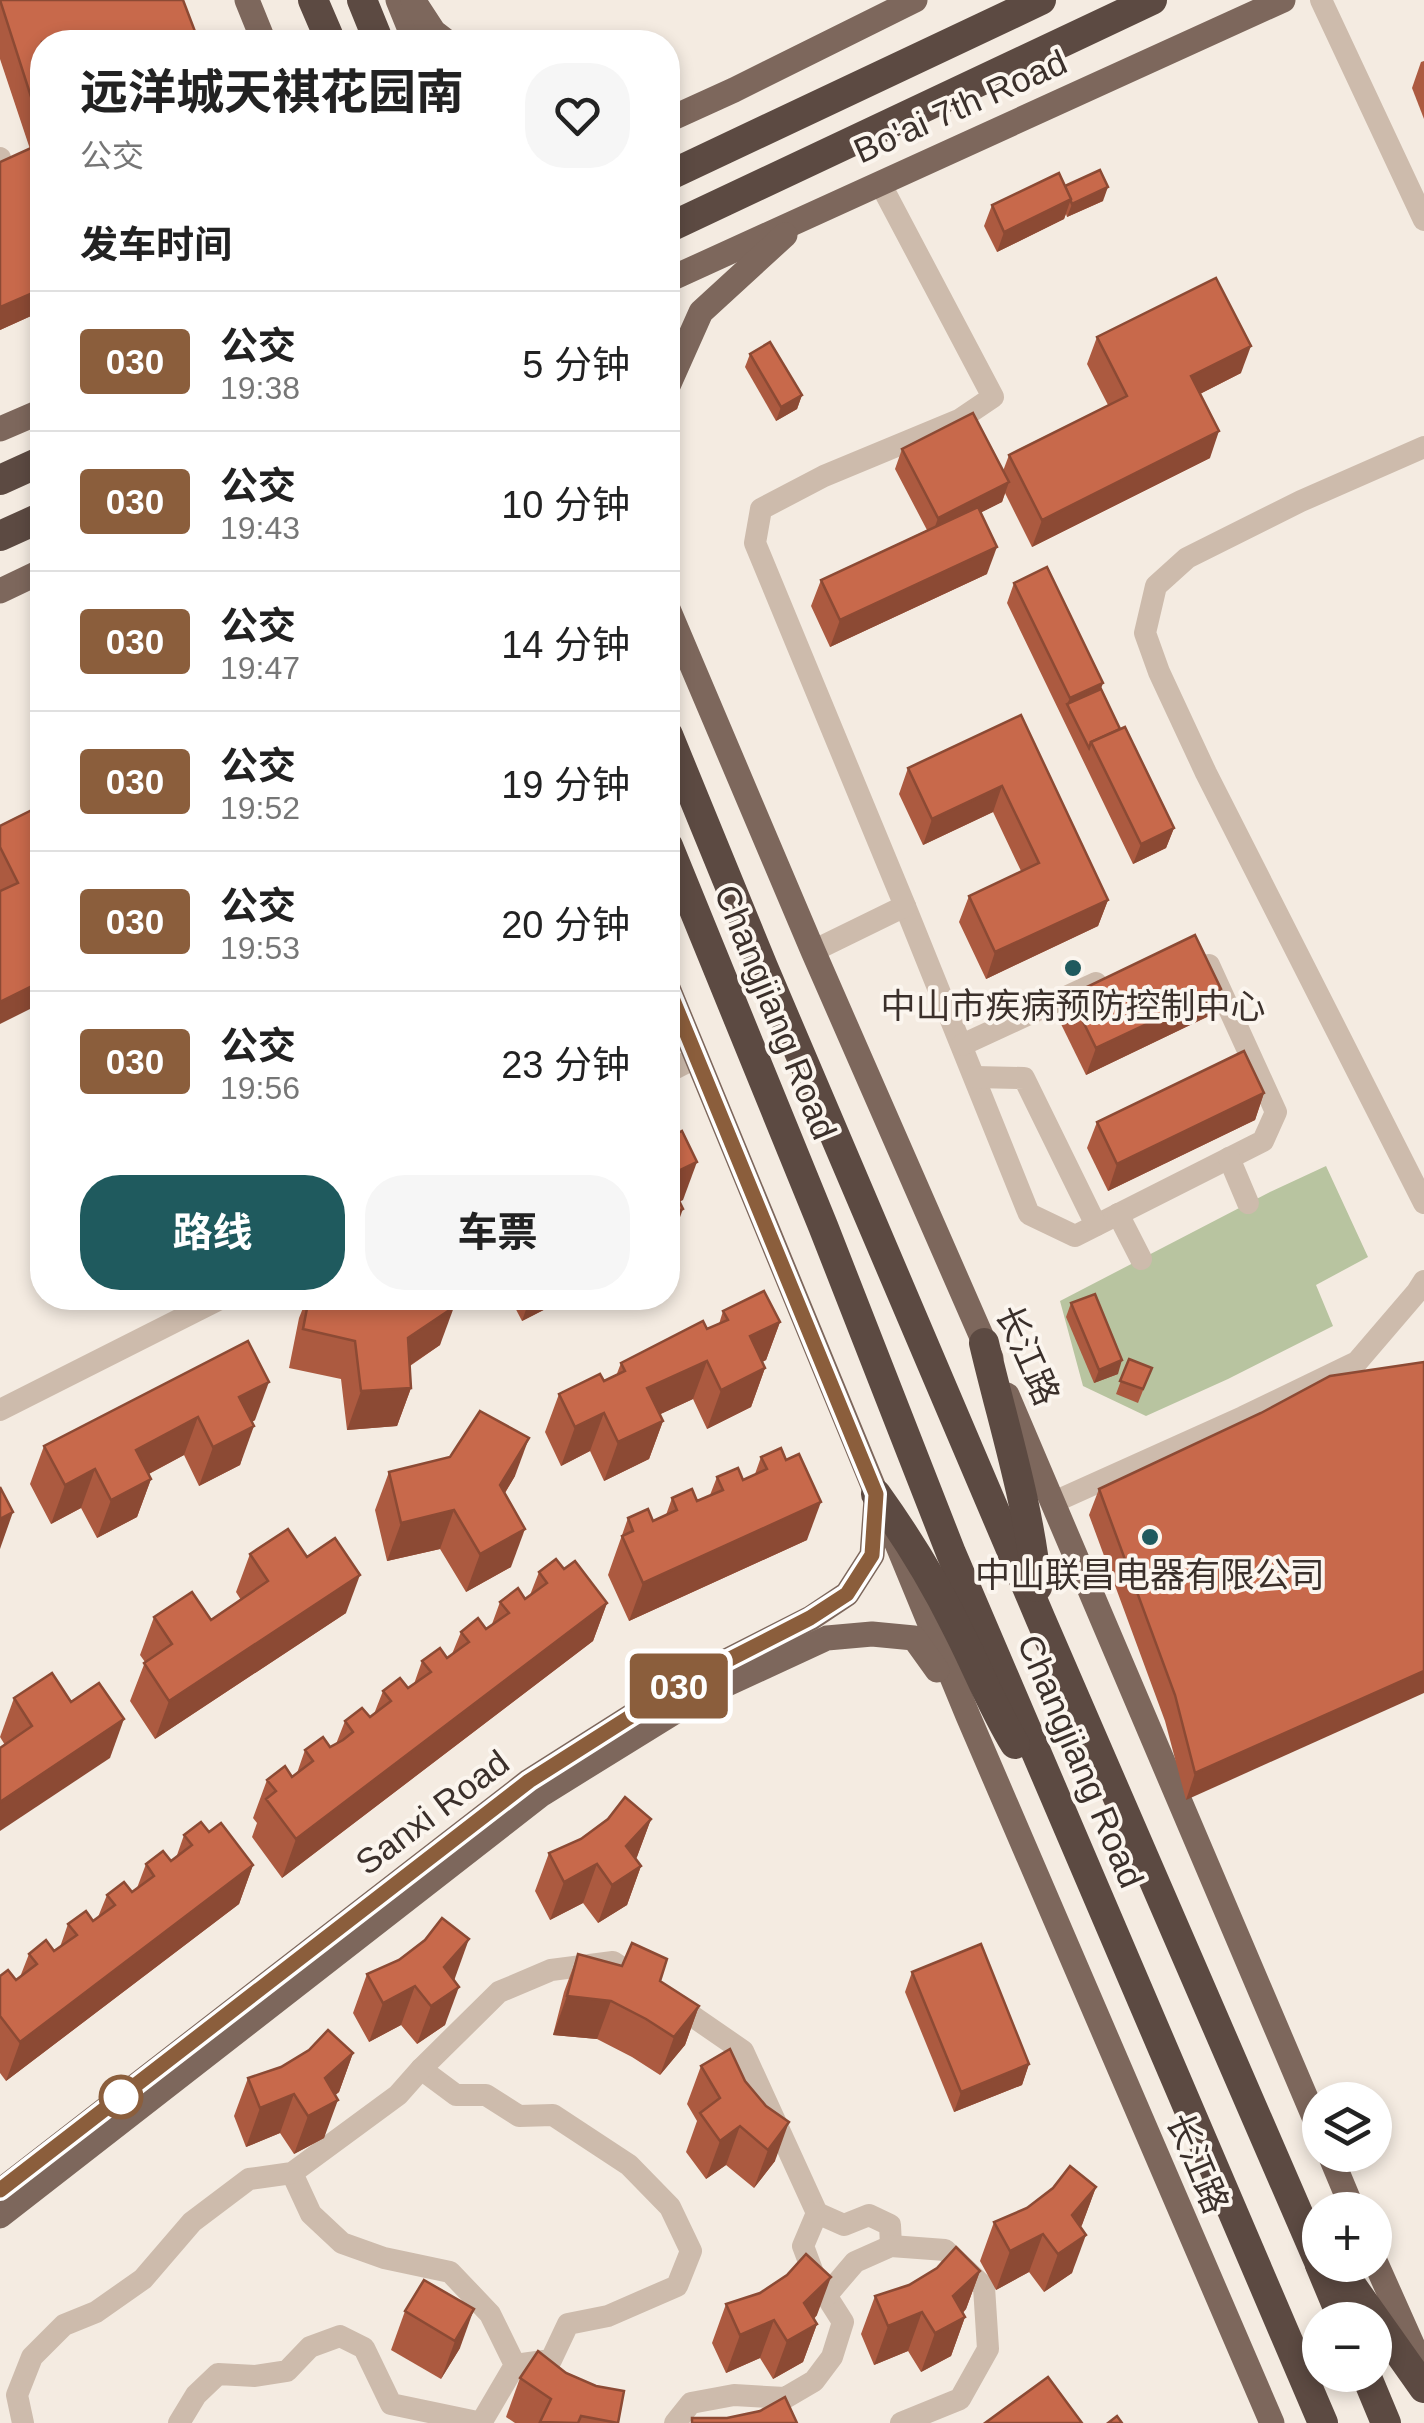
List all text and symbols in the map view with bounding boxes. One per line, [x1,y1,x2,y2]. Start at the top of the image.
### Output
street label: Bo'ai 7th Road [848,42,1072,170]
button: heart [525,63,630,168]
text: 远洋城天祺花园南 [80,66,464,119]
text: 公交 [80,138,144,174]
text: 发车时间 [80,224,232,266]
text: 公交 [220,325,296,367]
text: 030 [106,342,164,381]
text: 5 分钟 [522,344,630,386]
text: 19:38 [220,370,300,406]
text: 公交 [220,465,296,507]
text: 030 [106,482,164,521]
text: 10 分钟 [501,484,630,526]
text: 19:43 [220,510,300,546]
text: 公交 [220,605,296,647]
text: 030 [106,622,164,661]
text: 14 分钟 [501,624,630,666]
text: 19:47 [220,650,300,686]
text: 公交 [220,745,296,787]
text: 030 [106,762,164,801]
text: 19 分钟 [501,764,630,806]
text: 19:52 [220,790,300,826]
street label: Changjiang Road [707,879,845,1145]
text: 公交 [220,885,296,927]
text: 030 [106,902,164,941]
text: 20 分钟 [501,904,630,946]
text: 19:53 [220,930,300,966]
marker: 中山市疾病预防控制中心 [1062,957,1084,979]
place label: 中山市疾病预防控制中心 [880,986,1266,1025]
text: 公交 [220,1025,296,1067]
text: 030 [106,1042,164,1081]
text: 23 分钟 [501,1044,630,1086]
text: 19:56 [220,1070,300,1106]
button: 路线 [80,1175,345,1290]
button: 车票 [365,1175,630,1290]
street label: 长江路 [989,1299,1067,1411]
marker: 中山联昌电器有限公司 [1139,1526,1161,1548]
place label: 中山联昌电器有限公司 [975,1555,1325,1594]
street label: Changjiang Road [1010,1629,1152,1893]
line badge: 030 [622,1654,736,1718]
text: 030 [650,1667,708,1706]
street label: Sanxi Road [348,1742,516,1882]
unlabelled marker [100,2076,142,2118]
map controls [1302,2082,1392,2392]
button: layers [1302,2082,1392,2172]
street label: 长江路 [1160,2107,1236,2219]
button: + [1302,2192,1392,2282]
button: − [1302,2302,1392,2392]

